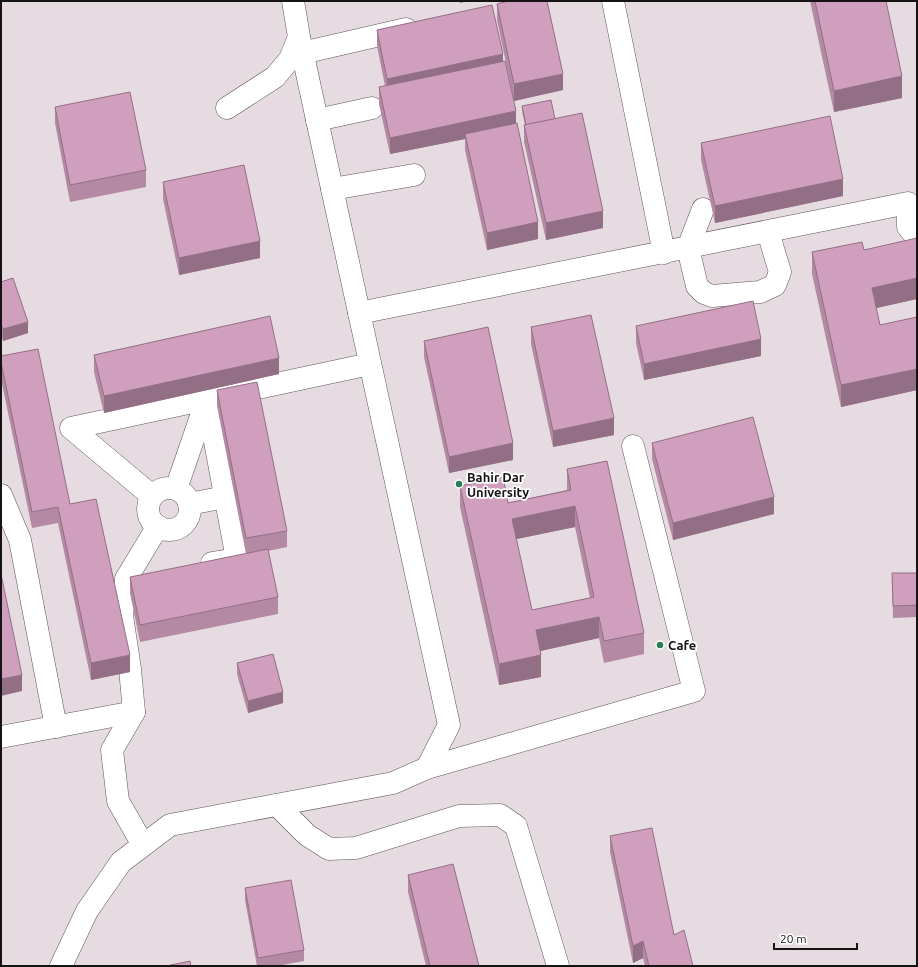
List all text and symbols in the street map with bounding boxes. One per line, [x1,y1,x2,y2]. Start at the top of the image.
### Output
place label: Bahir Dar University [467,470,529,499]
marker: Bahir Dar University [454,479,464,489]
place label: Cafe [668,638,696,652]
marker: Cafe [655,640,665,650]
scale bar [774,925,857,951]
text: 20 m [780,932,807,945]

